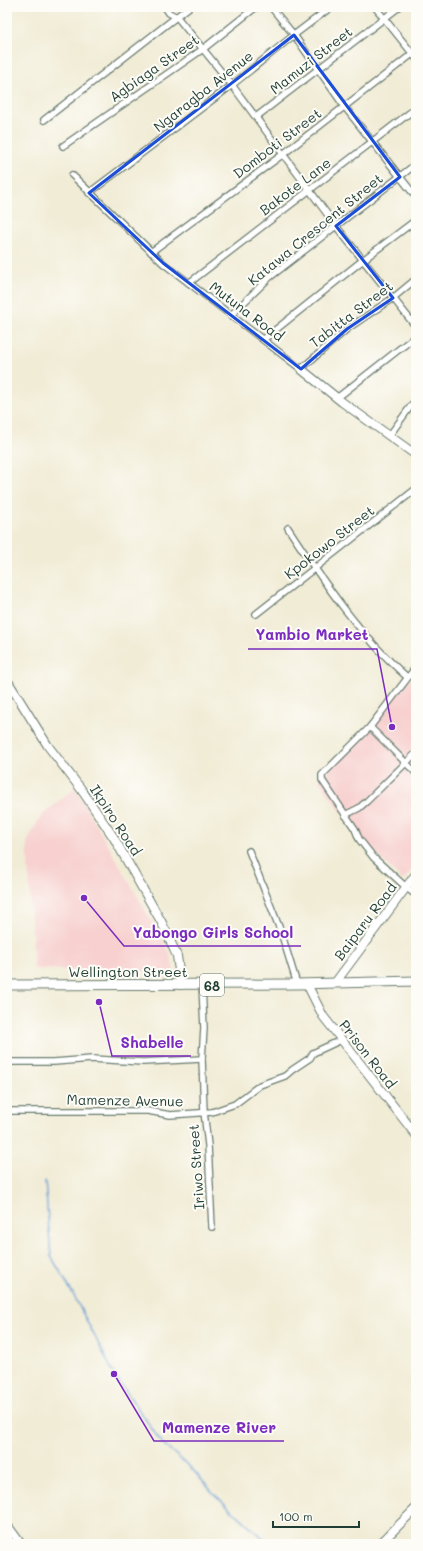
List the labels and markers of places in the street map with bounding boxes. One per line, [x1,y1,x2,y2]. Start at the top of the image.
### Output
callout: Yambio Market [248,622,377,649]
callout: Yabongo Girls School [124,919,301,946]
callout: Shabelle [112,1029,191,1056]
callout: Mamenze River [154,1414,284,1441]

